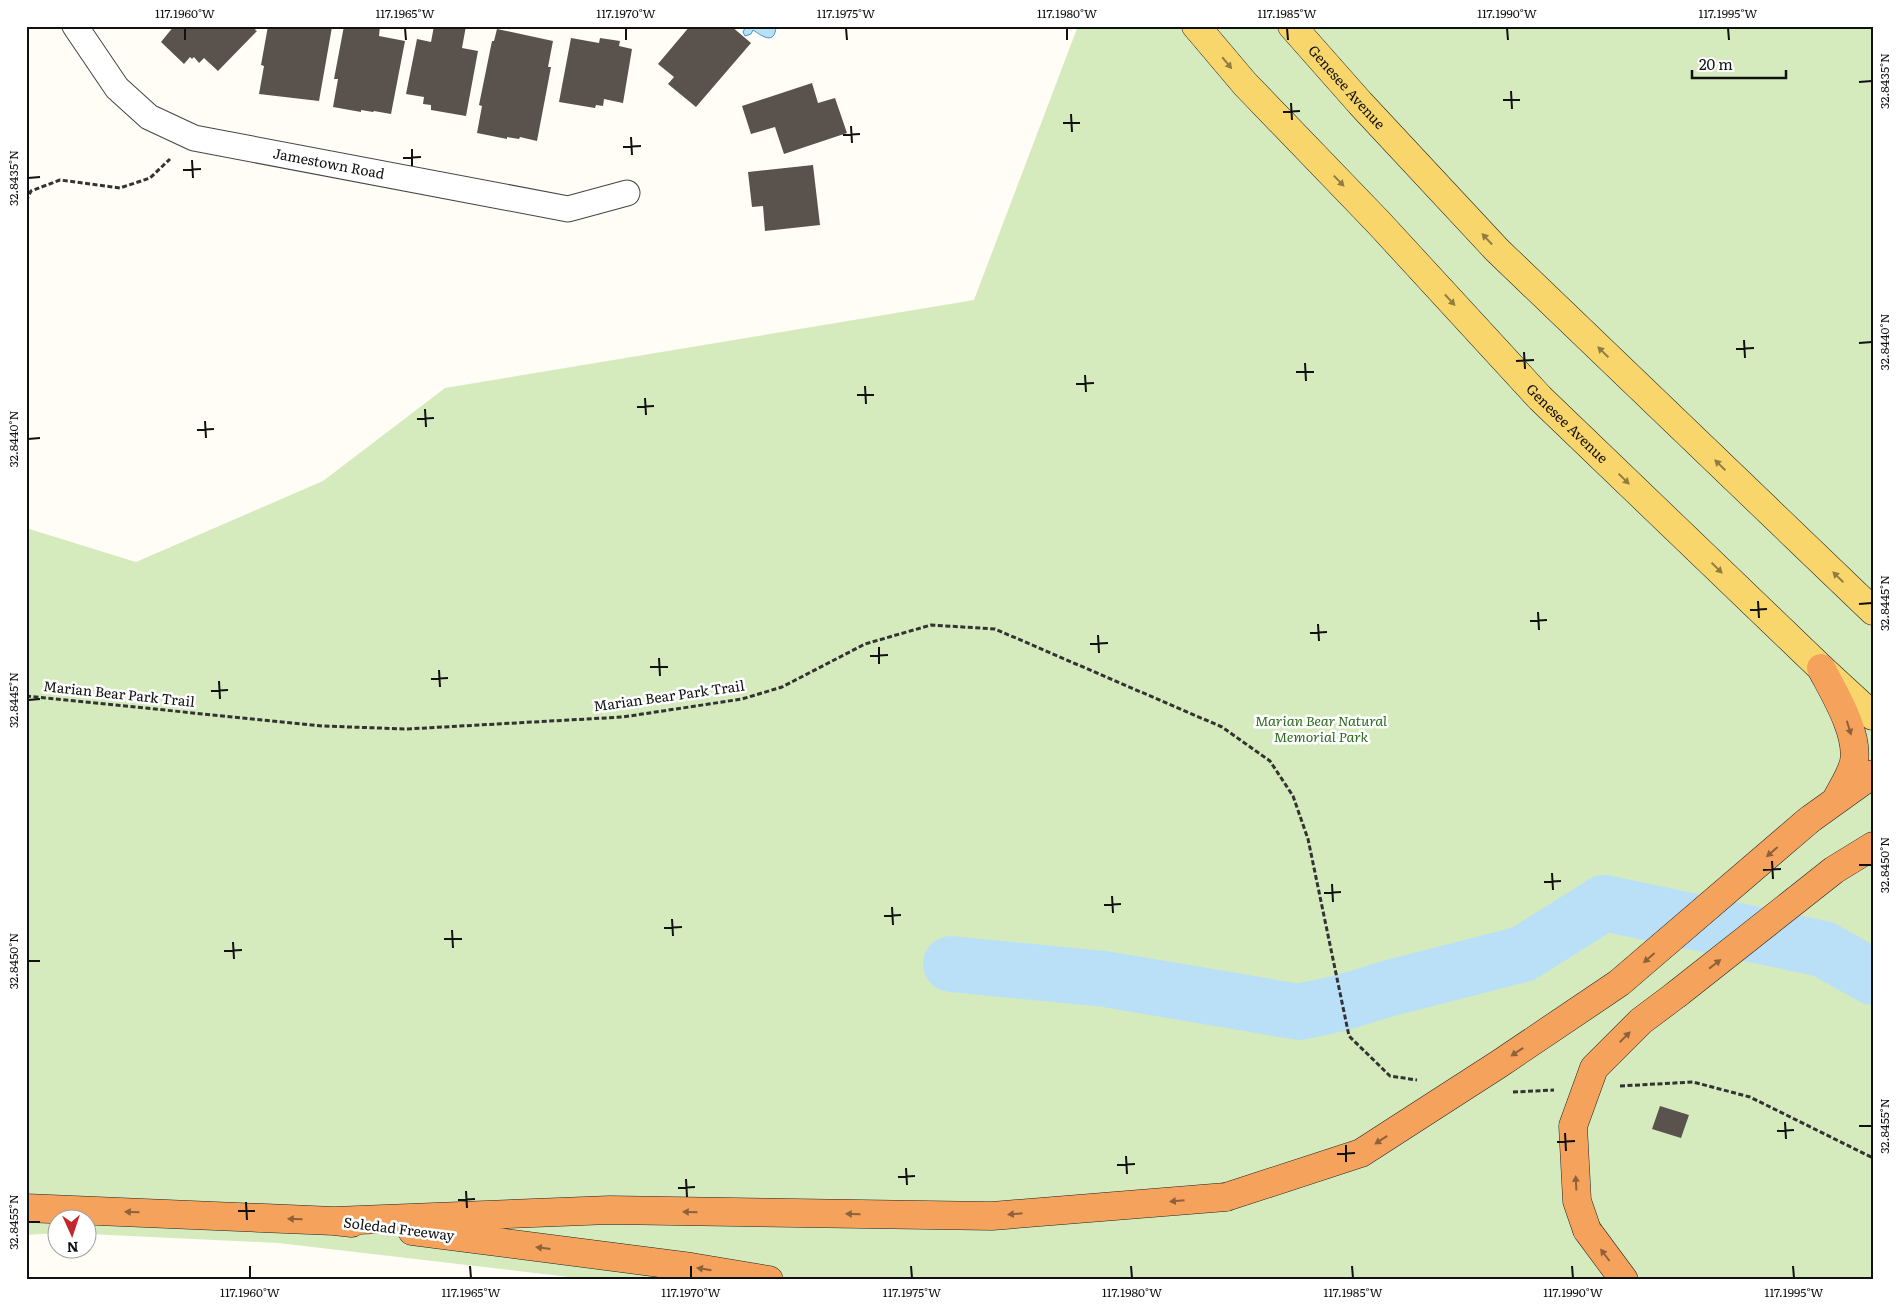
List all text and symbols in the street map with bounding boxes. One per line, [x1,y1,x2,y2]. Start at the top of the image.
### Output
text: 117.1960°W [155,4,215,22]
text: 117.1965°W [375,4,435,22]
text: 117.1970°W [596,4,656,22]
text: 117.1975°W [817,4,875,22]
text: 117.1980°W [1037,4,1097,22]
text: 117.1985°W [1257,4,1317,22]
text: 117.1990°W [1477,4,1537,22]
text: 117.1995°W [1699,4,1757,22]
street label: Genesee Avenue [1304,40,1390,133]
scale bar [1692,48,1785,80]
text: 20 m [1699,52,1733,75]
text: 32.8435°N [1875,53,1893,109]
one-way arrow [1221,57,1233,69]
street label: Jamestown Road [272,142,387,183]
text: 32.8435°N [4,150,22,206]
one-way arrow [1333,175,1345,187]
one-way arrow [1481,233,1493,245]
one-way arrow [1444,293,1456,305]
text: 32.8440°N [1875,314,1893,370]
one-way arrow [1598,346,1610,358]
street label: Genesee Avenue [1522,379,1613,467]
text: 32.8440°N [4,411,22,467]
one-way arrow [1715,459,1727,471]
one-way arrow [1618,473,1630,485]
one-way arrow [1711,562,1723,574]
one-way arrow [1832,571,1844,583]
text: 32.8445°N [1875,575,1893,631]
text: 32.8445°N [4,672,22,728]
street label: Marian Bear Park Trail [592,674,746,716]
street label: Marian Bear Park Trail [42,675,196,711]
park label: Marian Bear Natural Memorial Park [1255,710,1387,746]
one-way arrow [1845,721,1853,736]
text: 32.8450°N [1875,837,1893,893]
one-way arrow [1766,846,1779,857]
text: 32.8450°N [4,933,22,989]
one-way arrow [1643,952,1656,963]
one-way arrow [1708,958,1721,969]
one-way arrow [1619,1031,1631,1043]
one-way arrow [1510,1047,1524,1057]
text: 32.8455°N [1875,1098,1893,1154]
one-way arrow [1374,1135,1387,1145]
one-way arrow [1572,1175,1580,1191]
text: 32.8455°N [4,1194,22,1250]
one-way arrow [1169,1197,1185,1205]
one-way arrow [682,1207,698,1215]
north arrow [48,1208,98,1258]
one-way arrow [124,1208,140,1216]
one-way arrow [845,1210,861,1218]
street label: Soledad Freeway [343,1211,457,1245]
one-way arrow [1007,1211,1023,1219]
one-way arrow [286,1214,302,1222]
text: N [66,1238,79,1258]
one-way arrow [535,1244,551,1252]
one-way arrow [1600,1249,1611,1262]
one-way arrow [696,1265,712,1273]
text: 117.1960°W [220,1283,280,1301]
text: 117.1965°W [441,1283,501,1301]
text: 117.1970°W [661,1283,721,1301]
text: 117.1975°W [883,1283,941,1301]
text: 117.1980°W [1102,1283,1162,1301]
text: 117.1985°W [1323,1283,1383,1301]
text: 117.1990°W [1543,1283,1603,1301]
text: 117.1995°W [1765,1283,1823,1301]

